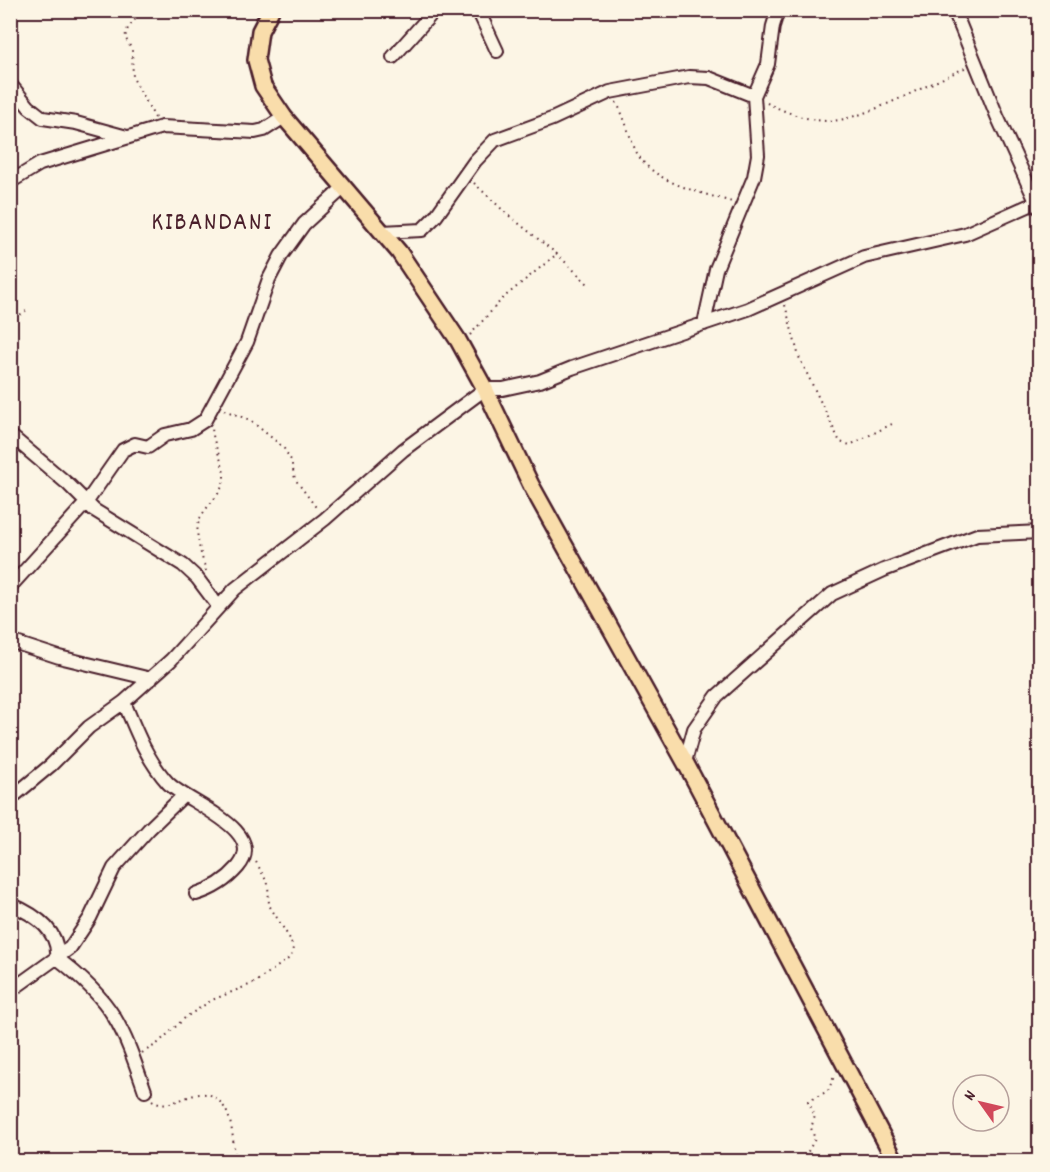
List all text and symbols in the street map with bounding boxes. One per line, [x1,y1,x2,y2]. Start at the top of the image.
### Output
district label: KIBANDANI [151,205,273,242]
north arrow [951,1073,1011,1133]
text: N [959,1086,982,1106]

